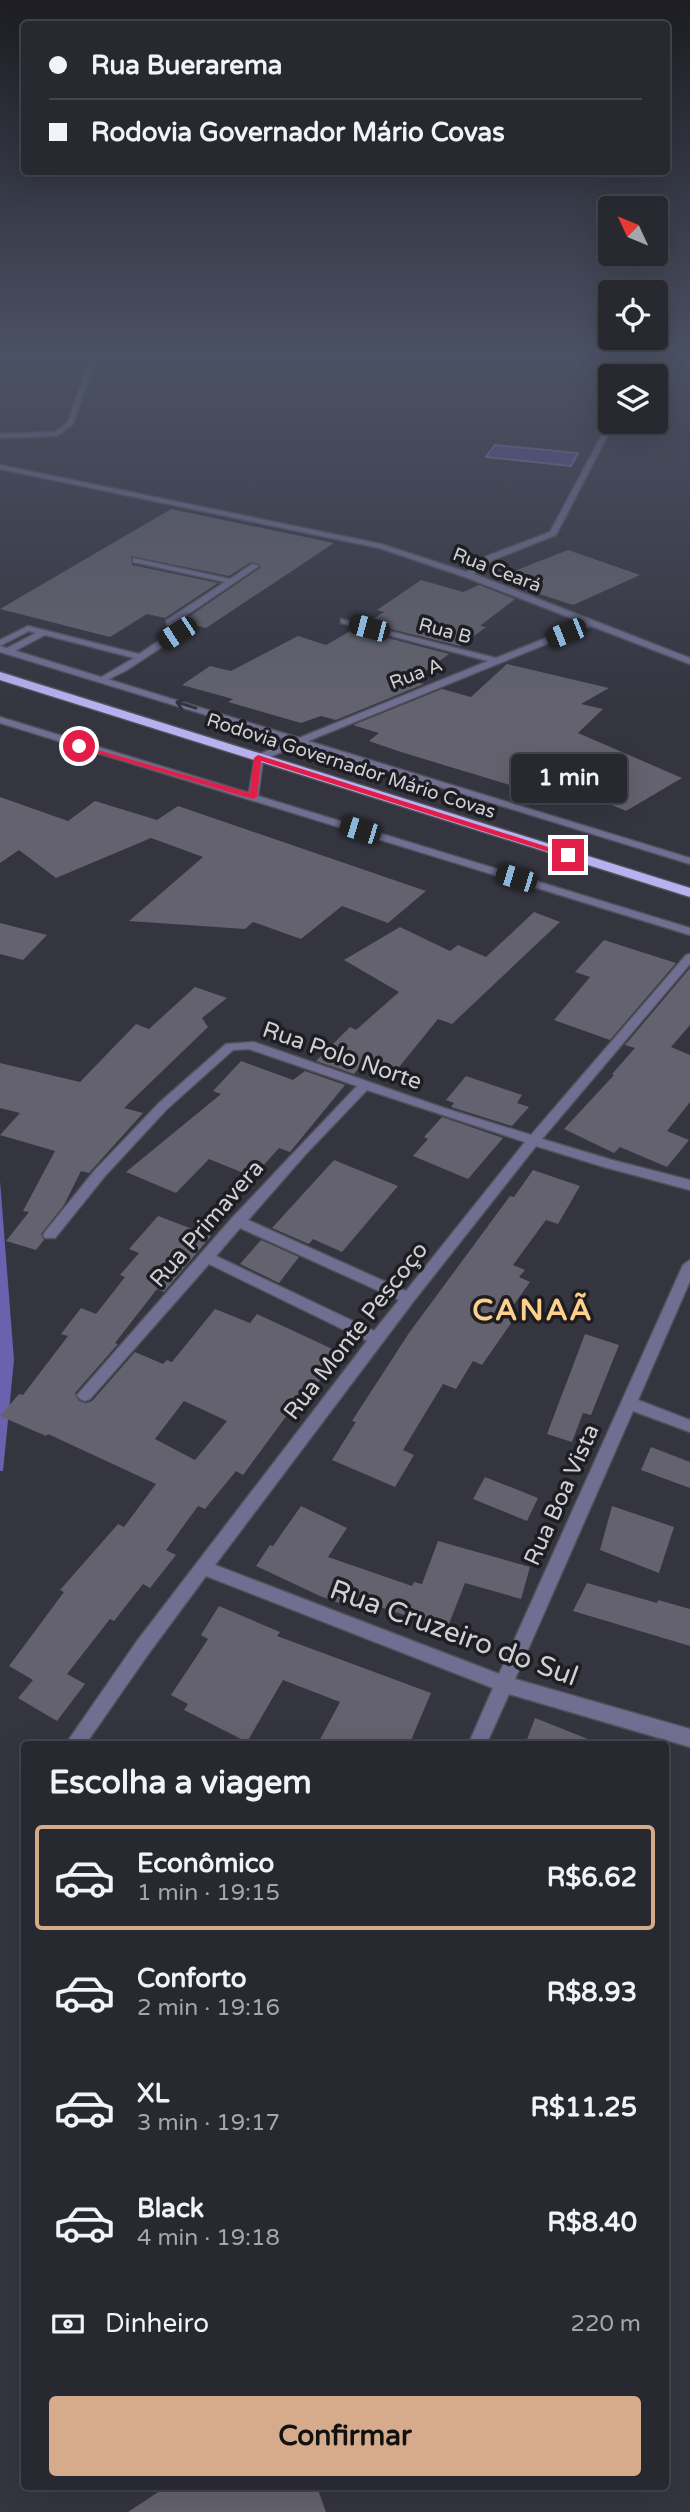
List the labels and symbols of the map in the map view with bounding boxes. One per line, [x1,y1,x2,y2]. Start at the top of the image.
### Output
north arrow [598,196,668,266]
street label: Rua Ceará [450,543,544,597]
car [346,612,393,644]
car [154,613,201,653]
street label: Rua B [416,613,474,649]
car [543,615,590,651]
street label: Rua A [386,654,446,694]
one-way arrow [175,698,197,711]
street label: Rodovia Governador Mário Covas [204,709,498,823]
route start [63,730,95,762]
callout: 1 min [510,754,626,802]
car [337,814,384,846]
route end [552,839,584,871]
car [493,862,540,894]
street label: Rua Polo Norte [259,1016,425,1096]
street label: Rua Primavera [144,1155,270,1293]
street label: Rua Monte Pescoço [278,1236,434,1426]
district label: CANAÃ [472,1292,594,1329]
street label: Rua Boa Vista [518,1420,606,1570]
street label: Rua Cruzeiro do Sul [325,1572,583,1694]

